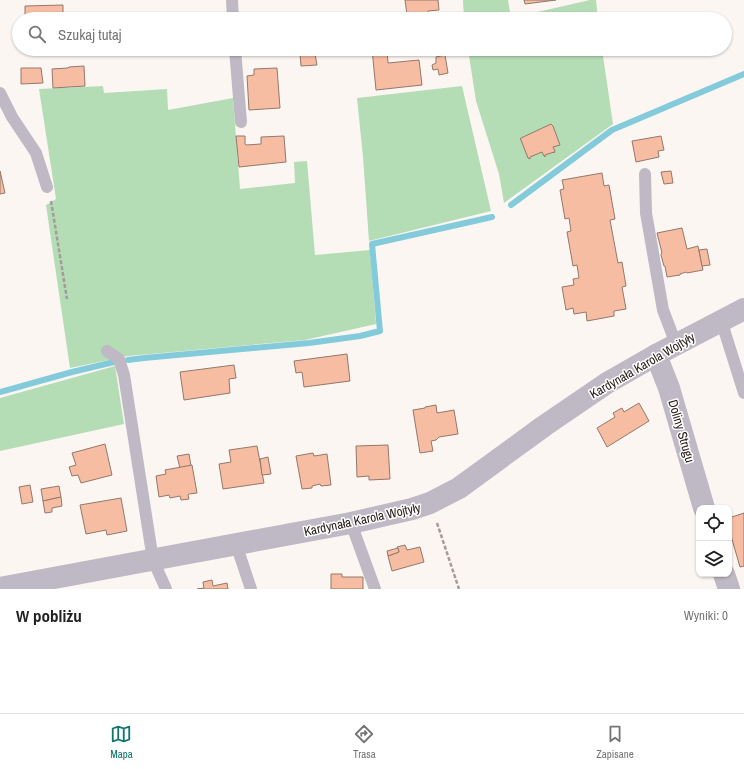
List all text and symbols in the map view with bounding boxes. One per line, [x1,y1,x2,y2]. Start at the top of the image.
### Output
search box [12,12,732,56]
icon: search [26,23,48,45]
text: Szukaj tutaj [58,24,122,45]
street label: Kardynała Karola Wojtyły [587,328,699,403]
street label: Doliny Strugu [664,398,699,465]
street label: Kardynała Karola Wojtyły [302,499,423,540]
map controls [696,505,732,577]
button: locate [696,505,732,541]
button: layers [696,541,732,577]
text: W pobliżu [16,604,82,627]
text: Wyniki: 0 [684,607,728,624]
tab: Mapa [110,723,133,761]
tab: Trasa [353,723,376,761]
tab: Zapisane [596,723,634,761]

